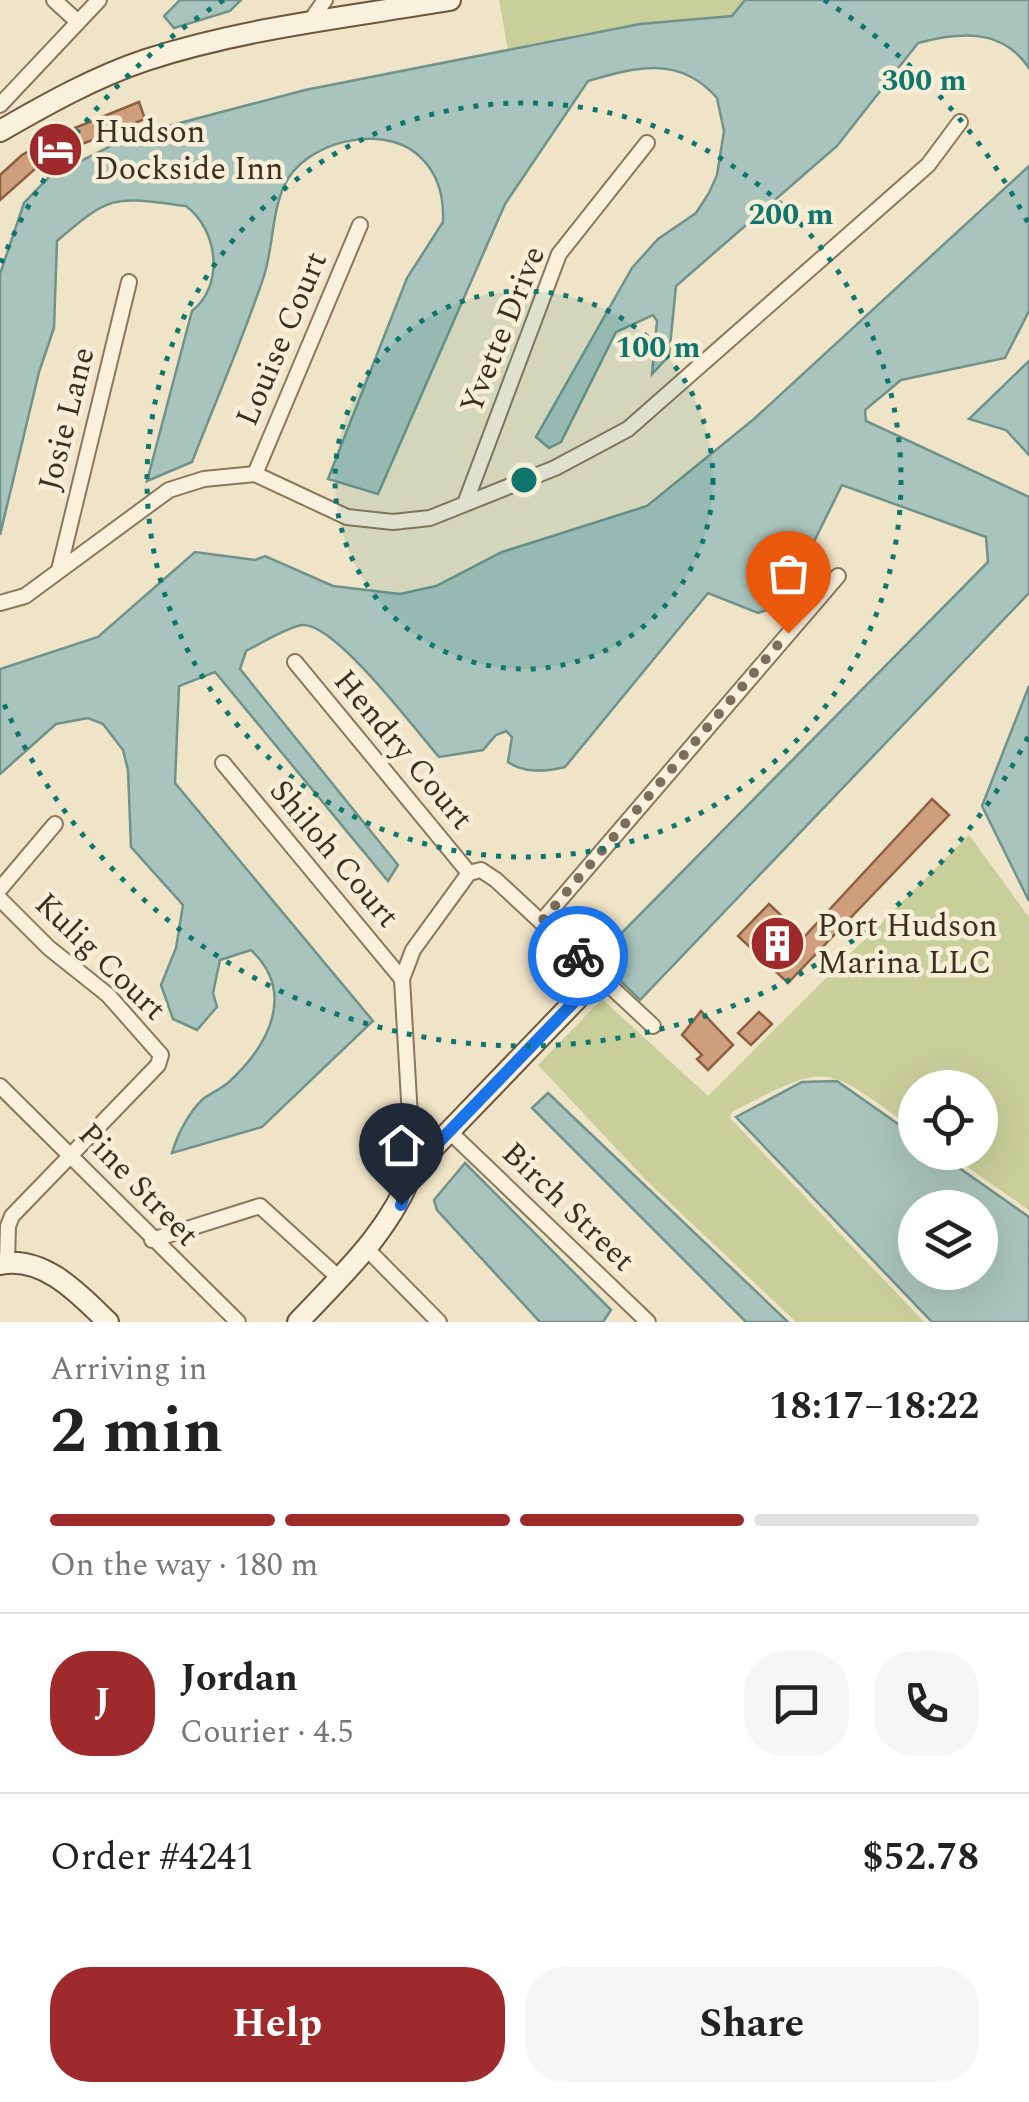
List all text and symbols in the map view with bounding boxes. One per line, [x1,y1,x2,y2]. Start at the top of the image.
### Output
text: 300 m [881,58,967,104]
place label: Hudson Dockside Inn [94,108,284,194]
hotel icon: Hudson Dockside Inn [25,120,85,180]
text: 200 m [748,192,834,238]
street label: Yvette Drive [447,239,559,421]
street label: Louise Court [223,244,341,434]
text: 100 m [615,325,701,371]
street label: Josie Lane [26,342,108,496]
centre of rings [506,462,542,498]
pin [746,531,831,634]
icon: bag [761,546,816,601]
street label: Hendry Court [321,659,485,841]
street label: Shiloh Court [257,769,411,939]
street label: Kulig Court [23,881,177,1033]
place label: Port Hudson Marina LLC [817,902,998,988]
courier [528,906,628,1006]
building icon: Port Hudson Marina LLC [748,914,808,974]
icon: bike [551,929,606,984]
map controls [898,1070,998,1290]
button: locate [898,1070,998,1170]
pin [359,1103,444,1206]
street label: Pine Street [66,1112,210,1258]
icon: home [374,1118,429,1173]
street label: Birch Street [490,1130,646,1284]
button: layers [898,1190,998,1290]
text: Arriving in [50,1345,207,1394]
text: 18:17–18:22 [769,1378,979,1436]
text: 2 min [50,1382,223,1481]
text: On the way · 180 m [50,1541,318,1590]
text: Jordan [180,1650,298,1708]
button: chat [744,1651,849,1756]
button: phone [874,1651,979,1756]
text: J [94,1674,111,1732]
text: Courier · 4.5 [180,1708,353,1757]
text: Order #4241 [50,1829,255,1887]
text: $52.78 [862,1829,979,1887]
button: Help [50,1967,505,2082]
button: Share [525,1967,979,2082]

